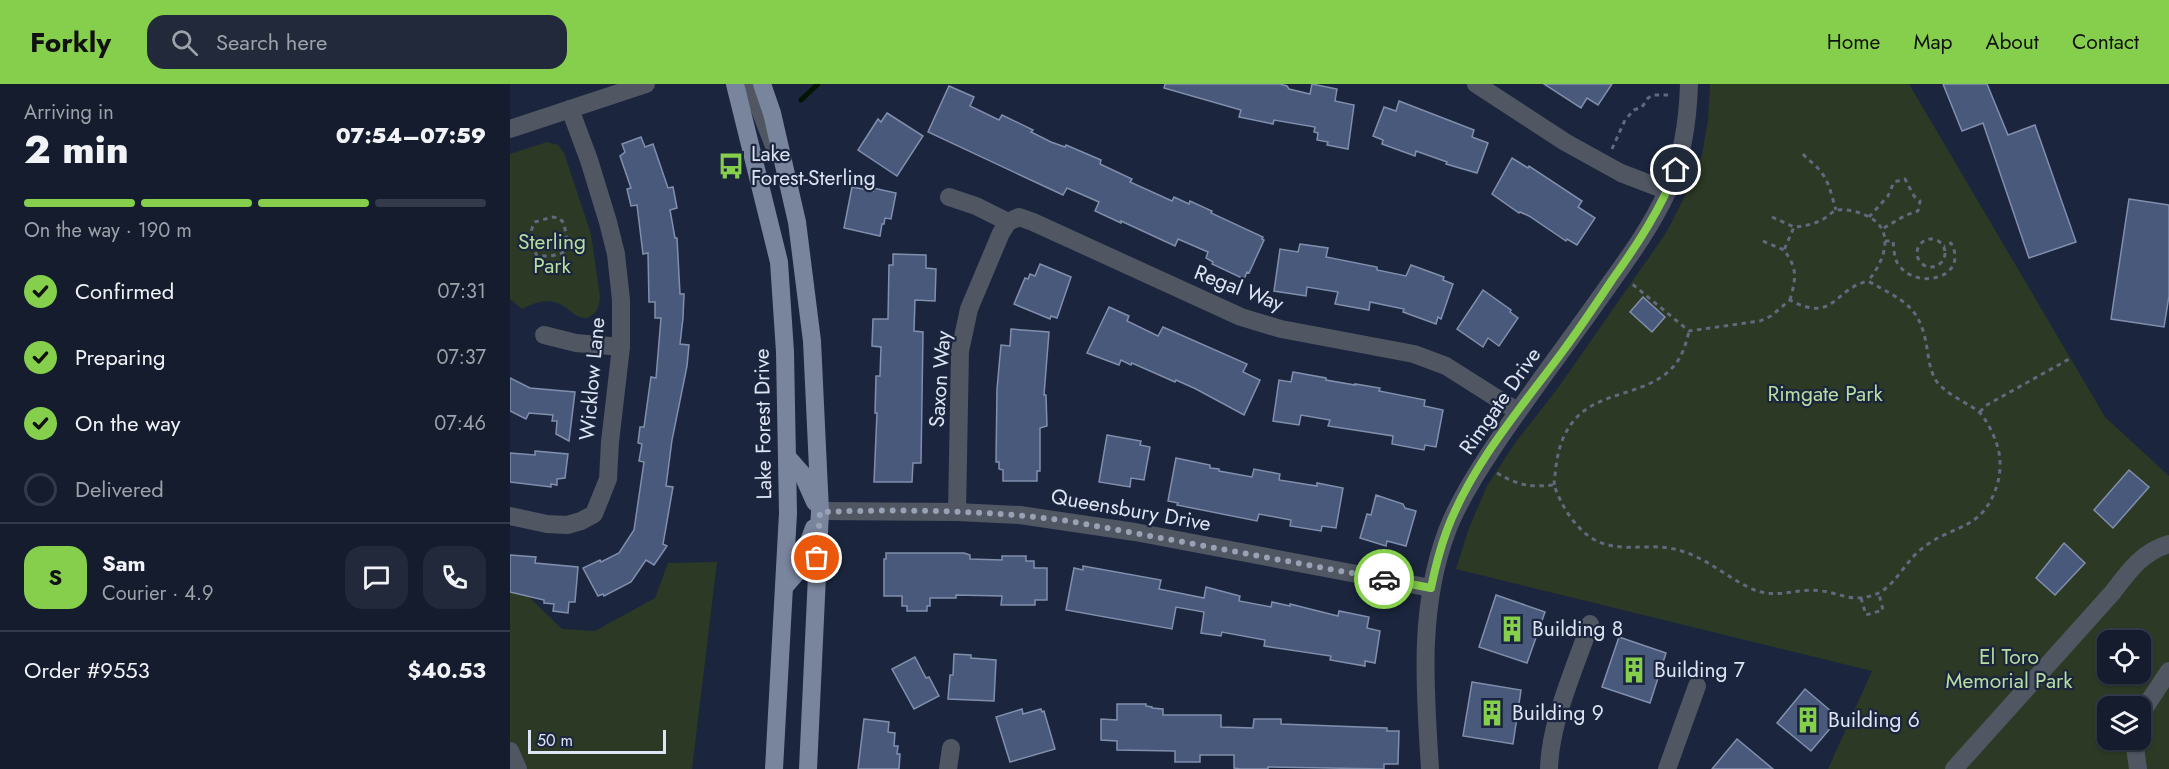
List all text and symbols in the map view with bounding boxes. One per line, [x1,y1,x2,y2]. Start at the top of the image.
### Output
search box [147,15,567,69]
text: Forkly [30,22,111,63]
icon: search [168,26,201,59]
text: Search here [216,26,327,58]
text: Home [1827,27,1880,57]
text: Map [1913,27,1953,57]
text: About [1986,27,2039,57]
text: Contact [2072,27,2139,57]
text: Arriving in [24,98,114,127]
text: 07:54–07:59 [336,119,486,151]
text: 2 min [24,121,129,178]
place label: Lake Forest-Sterling [751,139,876,193]
pin [1650,144,1701,195]
bus stop icon: Lake Forest-Sterling [716,151,746,181]
icon: home [1659,153,1692,186]
text: On the way · 190 m [24,216,192,245]
park label: Sterling Park [518,227,586,281]
street label: Regal Way [1190,257,1289,319]
icon: check [24,275,57,308]
text: Confirmed [75,275,174,307]
text: 07:31 [438,277,486,306]
street label: Wicklow Lane [572,316,612,442]
street label: Saxon Way [922,329,958,428]
icon: check [24,341,57,374]
text: Preparing [75,341,166,373]
street label: Rimgate Drive [1452,341,1548,461]
text: 07:37 [436,343,486,372]
street label: Lake Forest Drive [747,348,779,500]
park label: Rimgate Park [1767,379,1883,409]
icon: check [24,407,57,440]
text: On the way [75,407,180,439]
text: 07:46 [434,409,486,438]
text: Delivered [75,473,164,505]
street label: Queensbury Drive [1049,481,1213,539]
pin [791,532,842,583]
icon: bag [800,541,833,574]
button: chat [345,546,408,609]
button: phone [423,546,486,609]
text: Sam [102,547,146,579]
courier [1354,549,1414,609]
text: S [49,561,62,593]
icon: car [1368,563,1401,596]
text: Courier · 4.9 [102,579,214,608]
building icon: Building 8 [1497,614,1527,644]
place label: Building 8 [1532,614,1623,644]
map controls [2097,630,2151,750]
button: locate [2097,630,2151,684]
park label: El Toro Memorial Park [1946,642,2073,696]
text: Order #9553 [24,654,150,686]
text: $40.53 [407,654,486,686]
building icon: Building 7 [1619,655,1649,685]
place label: Building 7 [1654,655,1745,685]
button: layers [2097,696,2151,750]
building icon: Building 9 [1477,698,1507,728]
place label: Building 9 [1512,698,1604,728]
building icon: Building 6 [1793,705,1823,735]
place label: Building 6 [1828,705,1920,735]
scale bar [528,727,666,754]
text: 50 m [537,729,573,752]

